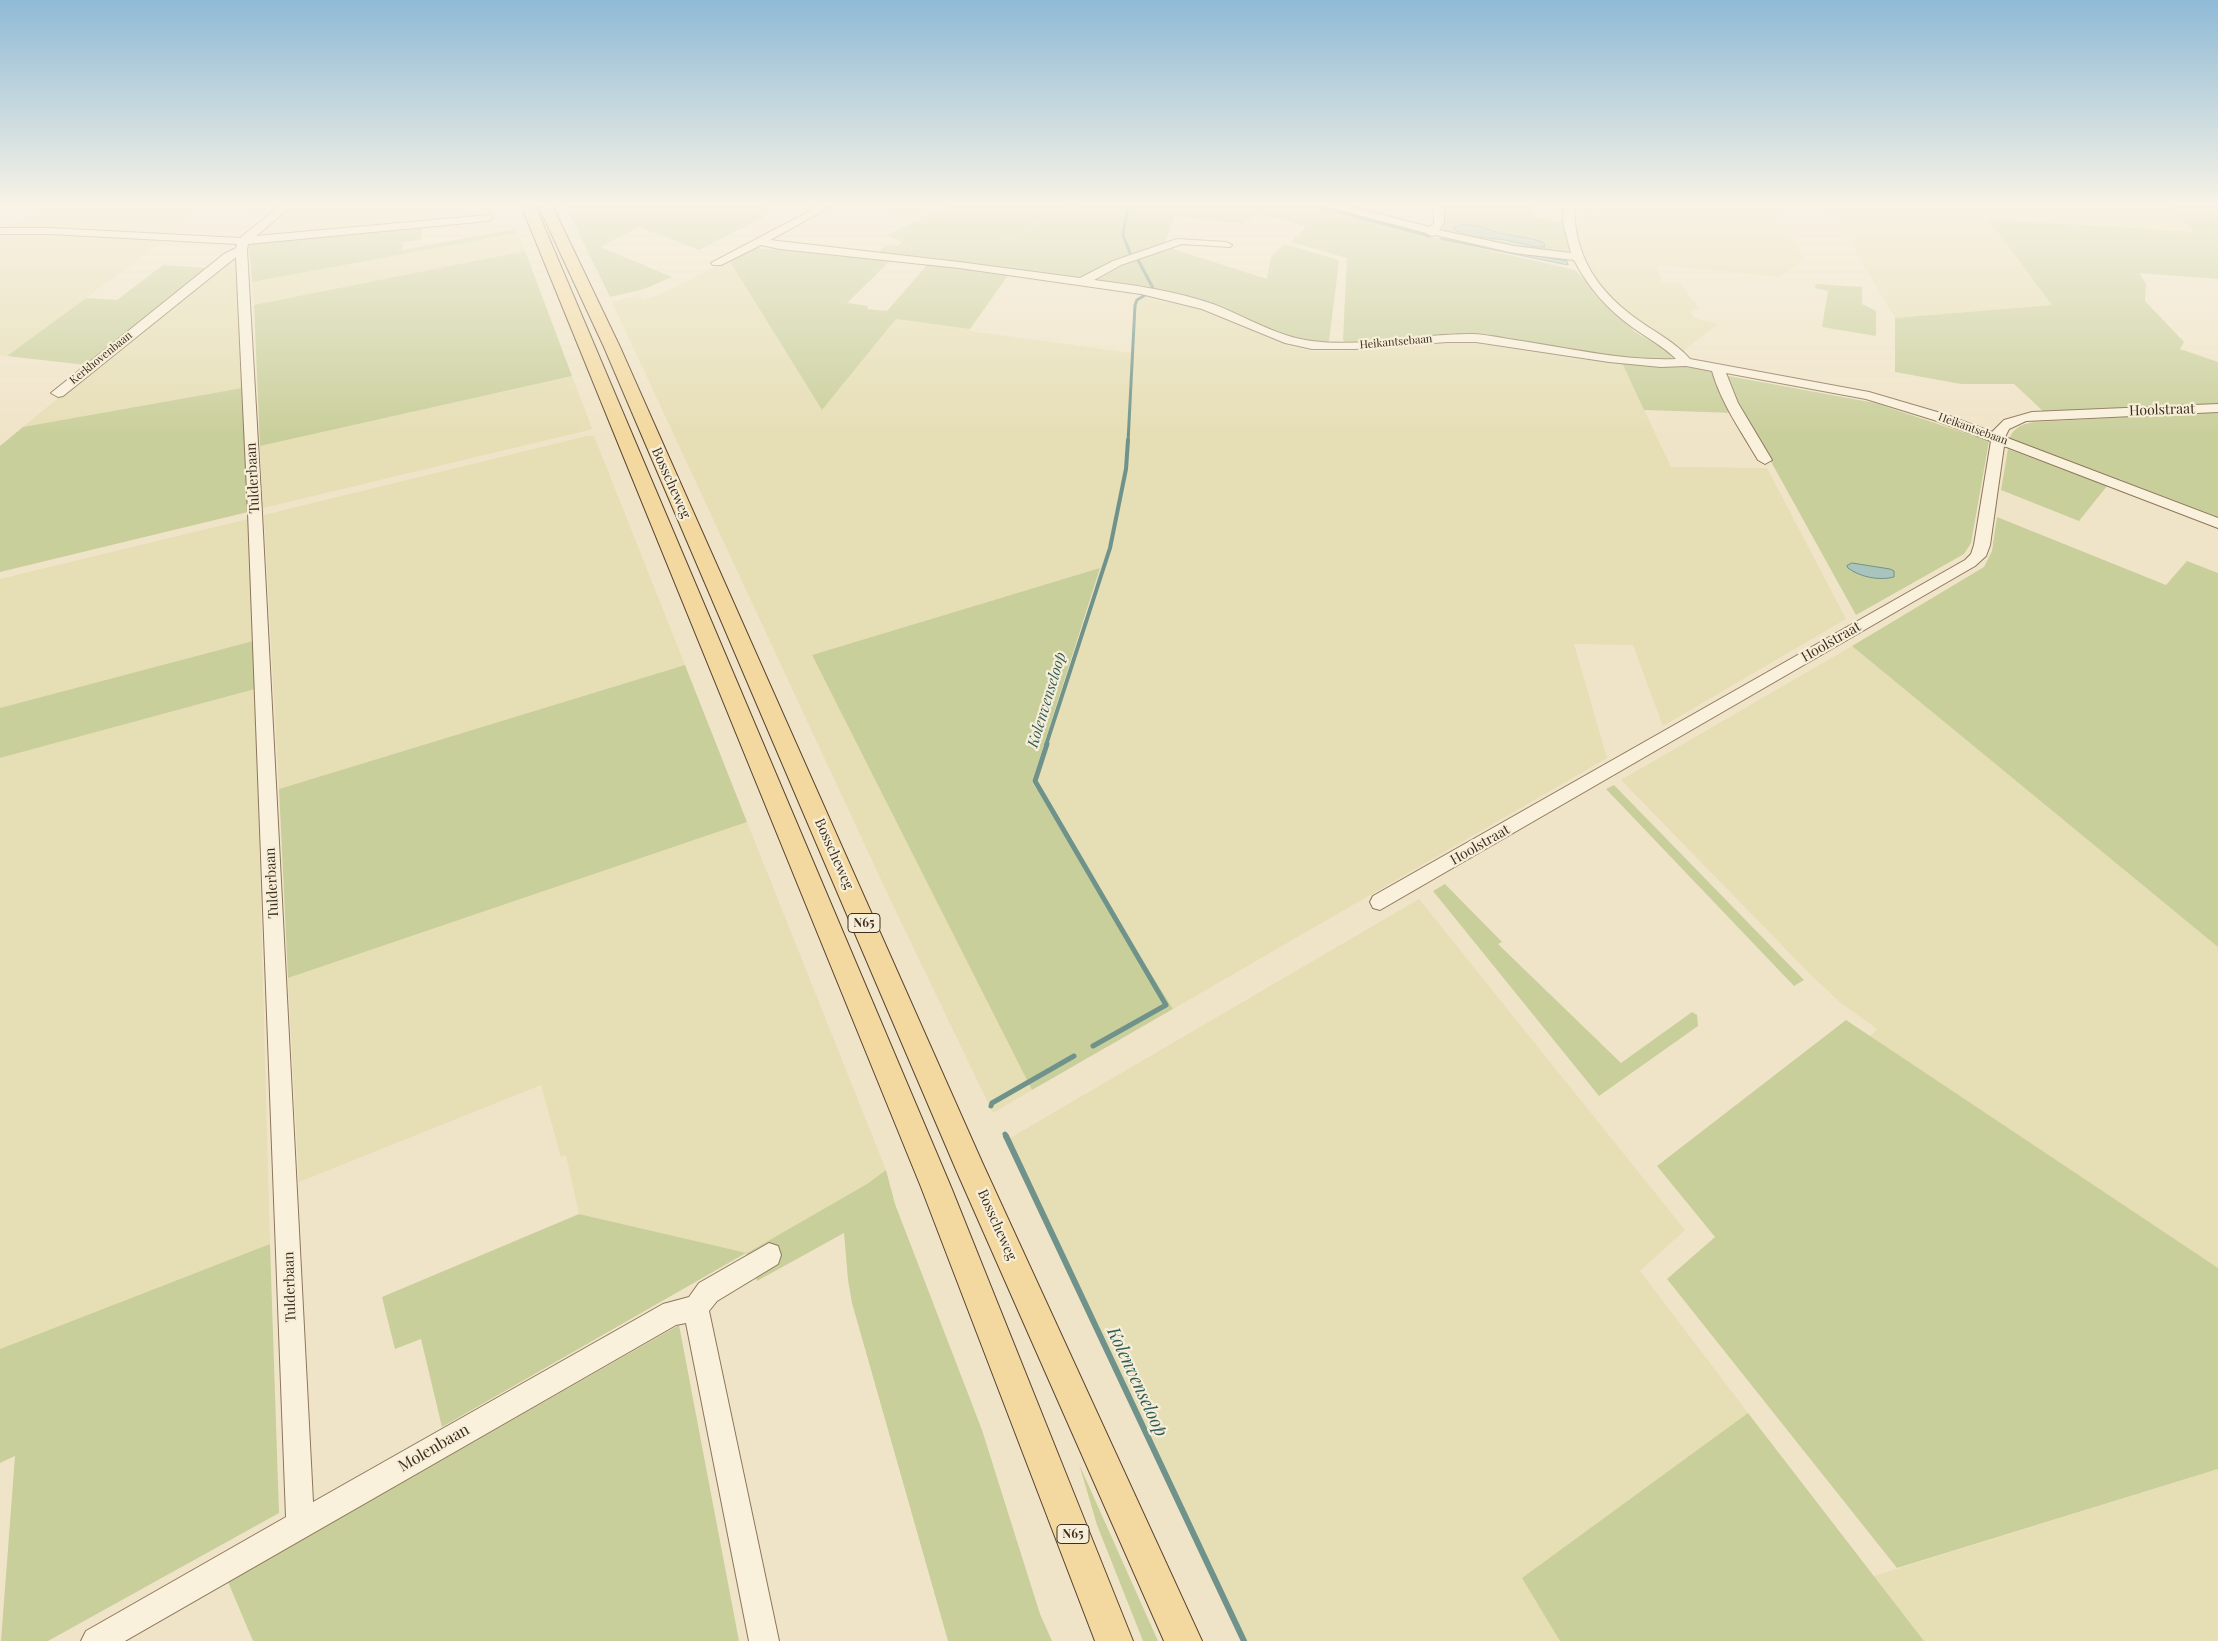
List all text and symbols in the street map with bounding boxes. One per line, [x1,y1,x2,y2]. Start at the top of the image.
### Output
street label: Kerkhovenbaan [67,329,135,387]
street label: Heikantsebaan [1359,332,1433,352]
street label: Hoolstraat [2129,400,2195,420]
street label: Heikantsebaan [1936,410,2010,448]
street label: Tulderbaan [243,442,263,514]
street label: Bosscheweg [648,445,694,521]
street label: Hoolstraat [1798,618,1864,666]
water label: Kolenvenseloop [1024,650,1070,750]
street label: Bosscheweg [811,816,857,892]
street label: Hoolstraat [1447,821,1513,869]
street label: Tulderbaan [262,847,282,919]
road number: N65 [848,914,880,932]
street label: Bosscheweg [974,1187,1020,1263]
street label: Tulderbaan [280,1251,300,1323]
water label: Kolenvenseloop [1102,1324,1172,1440]
street label: Molenbaan [395,1420,473,1476]
road number: N65 [1057,1525,1089,1544]

